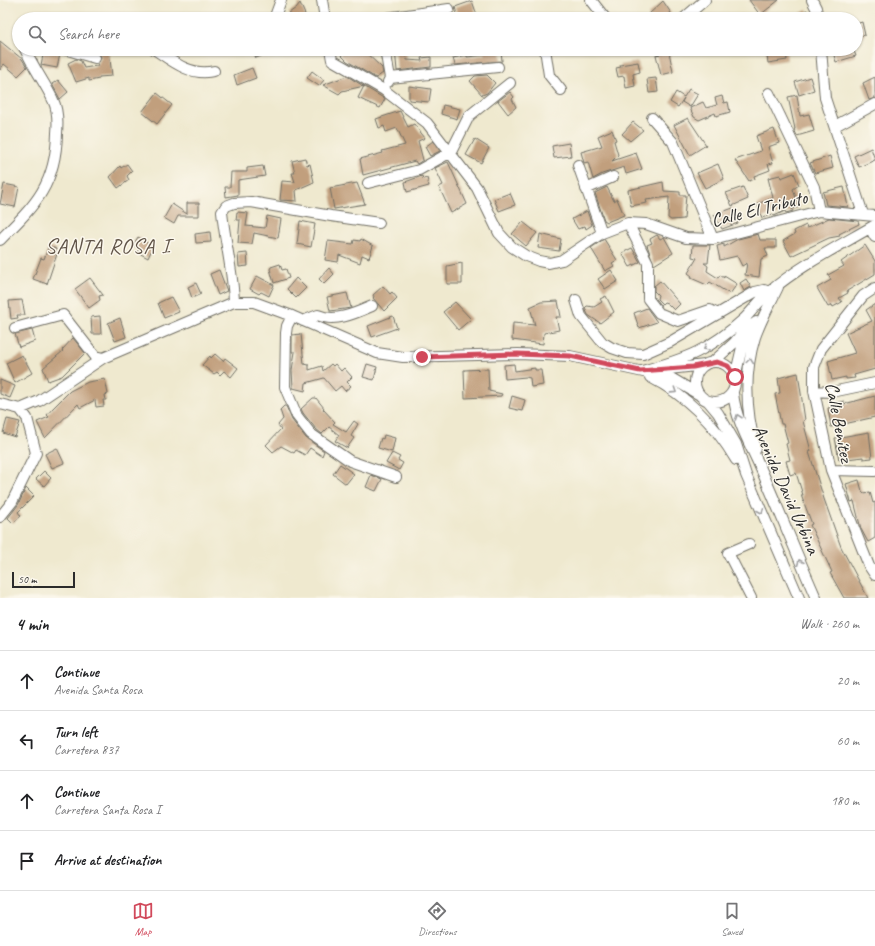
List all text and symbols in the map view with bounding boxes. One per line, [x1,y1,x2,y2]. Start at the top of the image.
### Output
search box [12,12,863,56]
icon: search [26,23,48,45]
text: Search here [58,25,119,44]
street label: Calle El Tributo [709,185,811,233]
district label: SANTA ROSA I [45,233,174,259]
one-way arrow [703,343,710,350]
route end [413,348,431,366]
one-way arrow [745,358,754,364]
route start [726,368,744,386]
street label: Calle Benítez [820,380,859,466]
one-way arrow [669,386,676,393]
one-way arrow [734,414,742,421]
street label: Avenida David Urbina [747,421,826,559]
one-way arrow [756,507,764,515]
one-way arrow [797,559,805,566]
scale bar [12,570,75,589]
text: 50 m [18,572,37,586]
text: 4 min [16,614,49,635]
text: Walk · 260 m [800,616,859,632]
text: Continue [54,663,99,682]
icon: ahead [16,670,38,692]
text: 20 m [837,673,859,689]
text: Avenida Santa Rosa [54,682,142,698]
text: Turn left [54,723,97,742]
icon: left [16,730,38,752]
text: 60 m [837,733,859,749]
text: Carretera 837 [54,742,119,758]
text: Continue [54,783,99,802]
icon: ahead [16,790,38,812]
text: 180 m [831,793,859,809]
text: Carretera Santa Rosa I [54,802,161,818]
icon: arrive [16,850,38,872]
text: Arrive at destination [54,851,161,870]
tab: Map [132,900,154,938]
tab: Directions [418,900,457,938]
tab: Saved [721,900,743,938]

